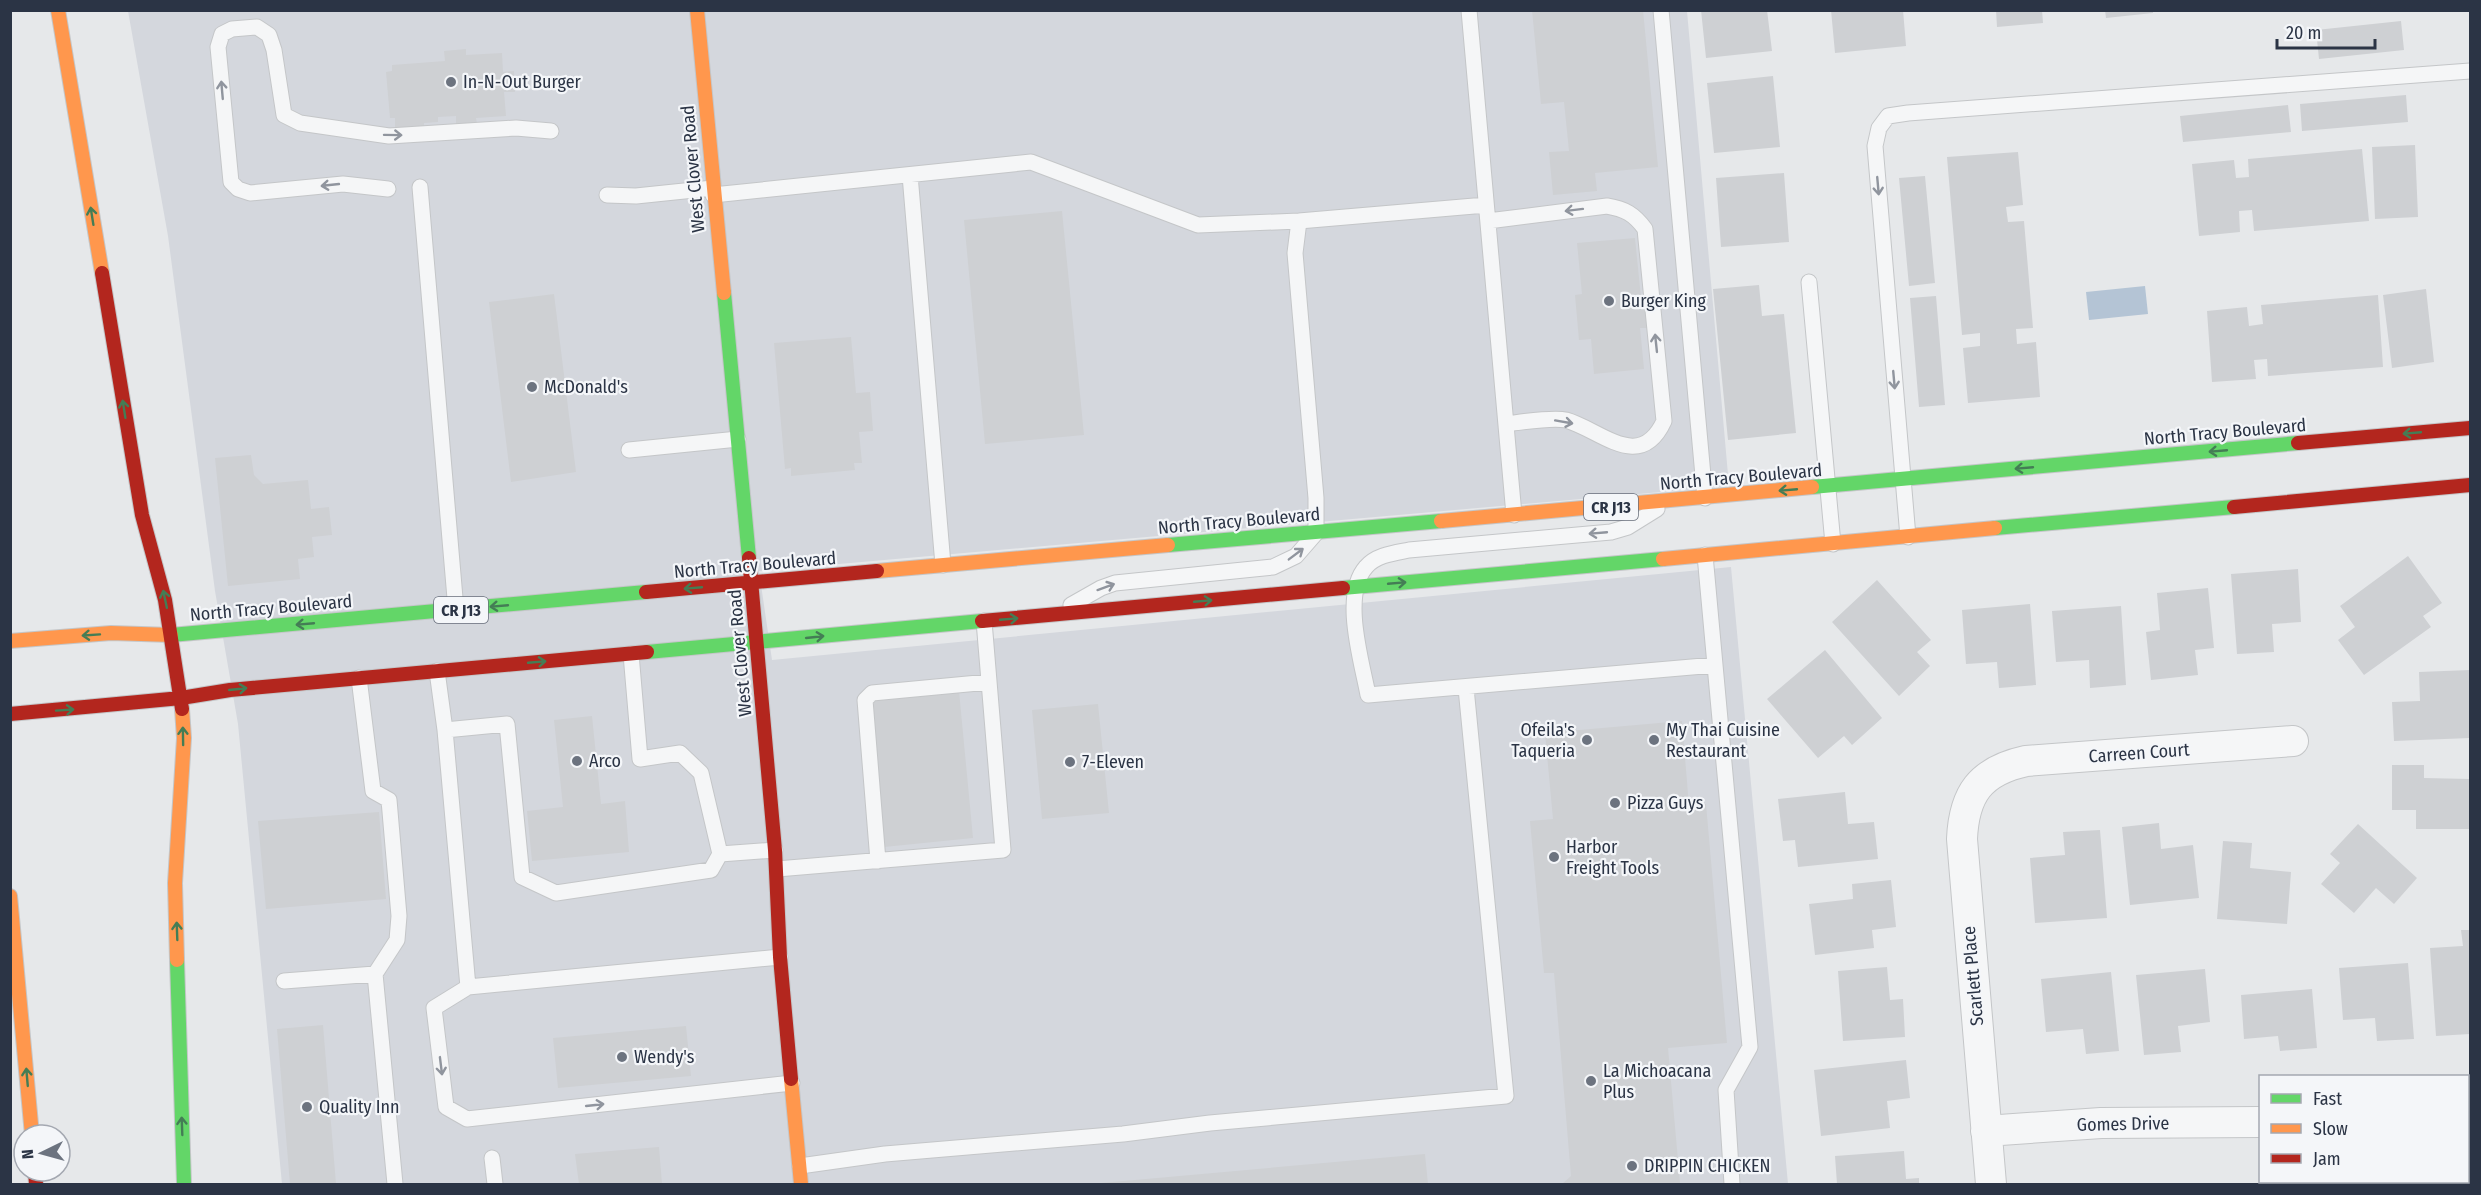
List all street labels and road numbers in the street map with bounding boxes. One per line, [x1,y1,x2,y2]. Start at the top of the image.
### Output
street label: West Clover Road [676,104,710,234]
street label: North Tracy Boulevard [2143,414,2307,450]
street label: North Tracy Boulevard [1659,459,1823,495]
road number: CR J13 [1584,494,1638,520]
street label: North Tracy Boulevard [1157,503,1321,539]
street label: North Tracy Boulevard [673,547,837,583]
street label: West Clover Road [723,588,757,718]
street label: North Tracy Boulevard [189,590,353,626]
road number: CR J13 [434,597,488,623]
street label: Carreen Court [2088,738,2190,768]
street label: Scarlett Place [1958,925,1988,1027]
street label: Gomes Drive [2077,1112,2170,1136]

